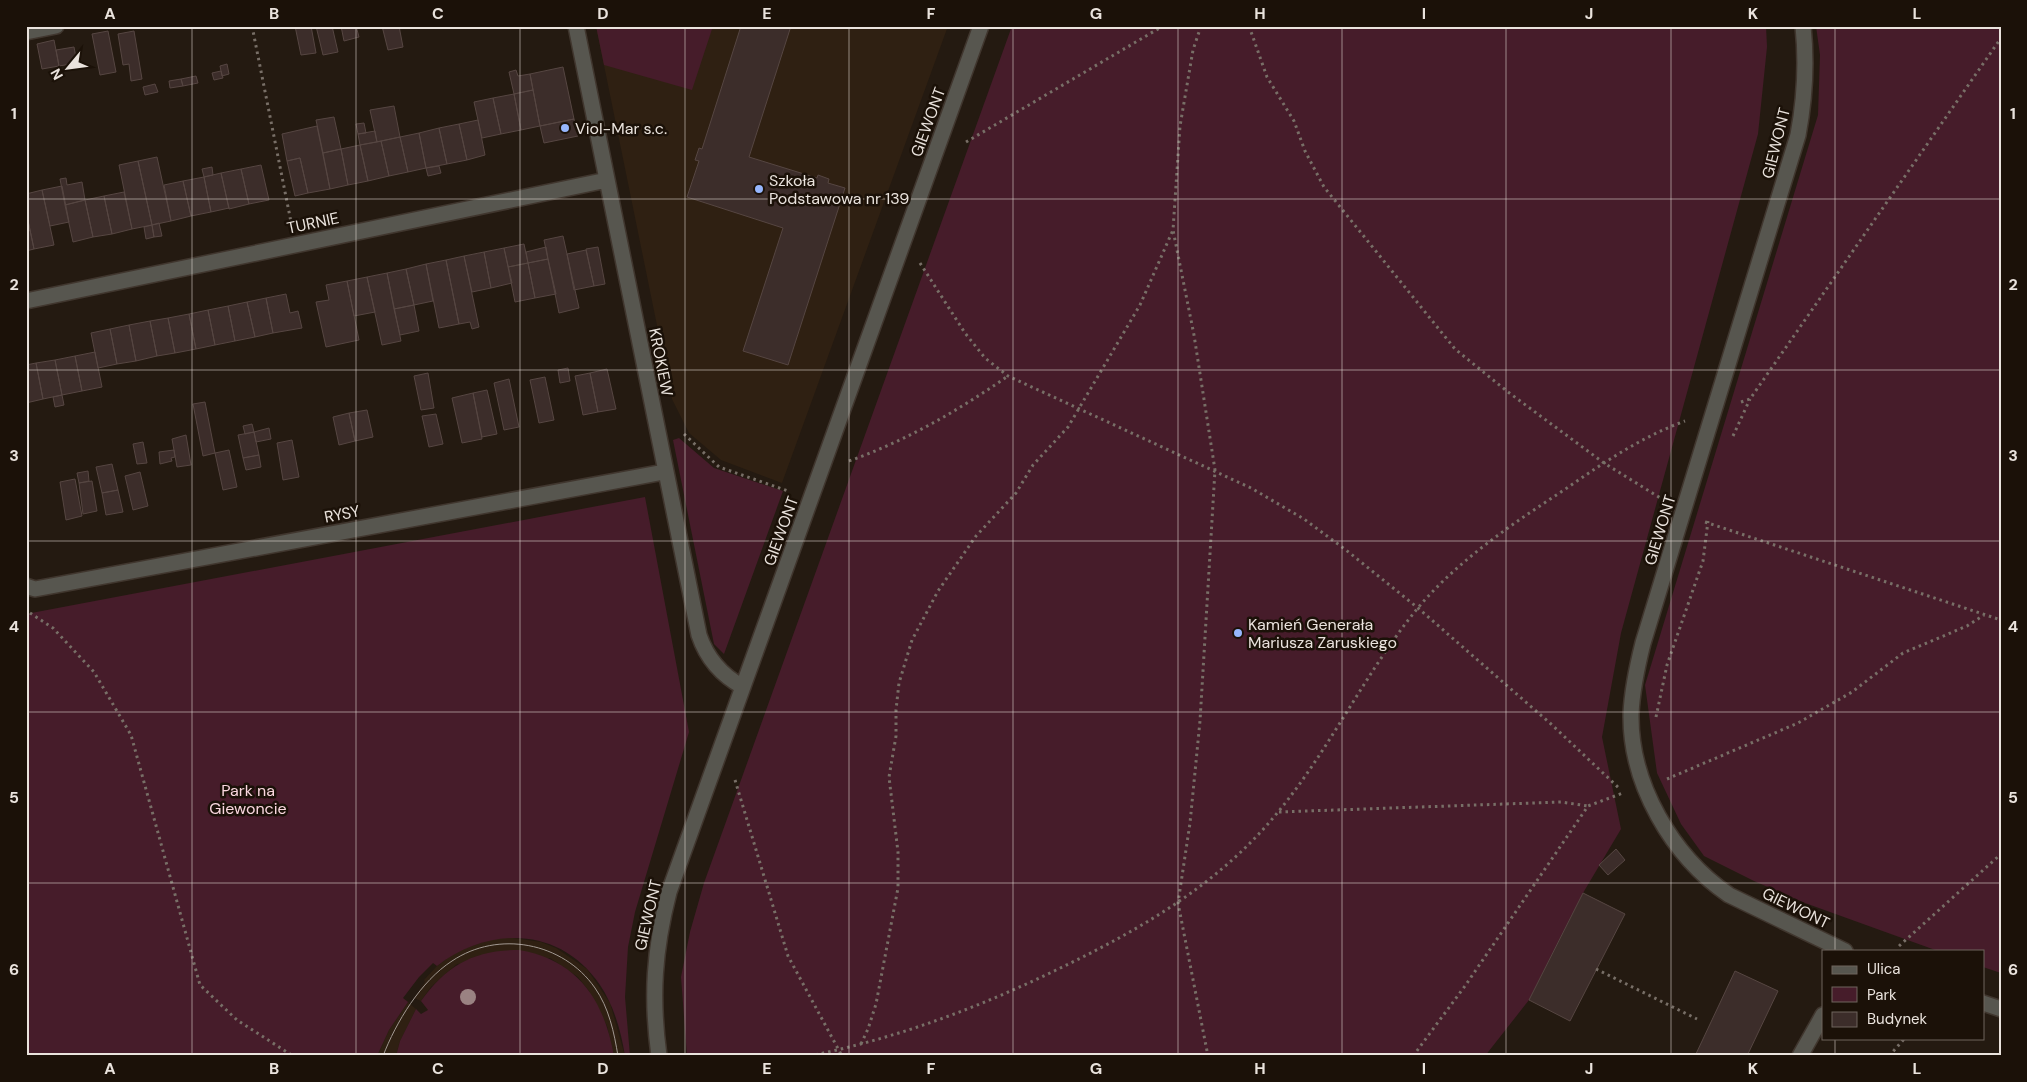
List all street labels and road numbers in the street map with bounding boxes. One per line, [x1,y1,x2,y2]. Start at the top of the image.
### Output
street label: GIEWONT [906,84,950,160]
street label: GIEWONT [1757,105,1795,181]
street label: TURNIE [285,207,341,239]
street label: KROKIEW [644,326,678,398]
street label: GIEWONT [1639,492,1681,568]
street label: GIEWONT [759,493,803,569]
street label: RYSY [322,500,362,528]
street label: GIEWONT [630,877,666,953]
street label: GIEWONT [1759,883,1833,933]

